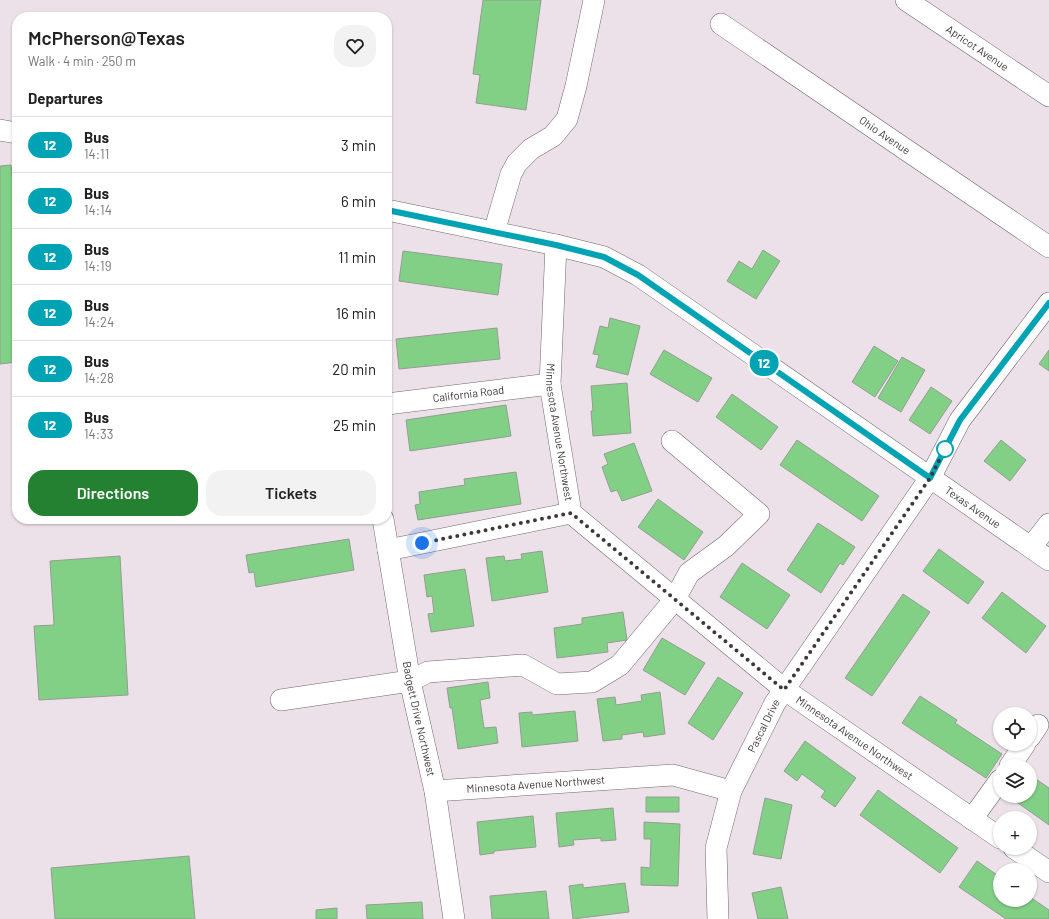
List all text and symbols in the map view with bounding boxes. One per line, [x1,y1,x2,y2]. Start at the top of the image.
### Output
street label: Apricot Avenue [944,22,1011,73]
button: heart [334,25,376,67]
text: McPherson@Texas [28,26,185,49]
text: Walk · 4 min · 250 m [28,53,136,69]
text: Departures [28,89,103,107]
street label: Ohio Avenue [857,113,913,157]
text: Bus [84,128,109,146]
text: 12 [44,136,56,153]
text: 3 min [341,136,376,154]
text: 14:11 [84,146,109,162]
text: Bus [84,184,109,202]
text: 12 [44,192,56,209]
text: 6 min [341,192,376,210]
text: 14:14 [84,202,112,218]
text: Bus [84,240,109,258]
text: 12 [44,248,56,265]
text: 11 min [338,248,376,266]
text: 14:19 [84,258,111,274]
text: Bus [84,296,109,314]
text: 12 [44,304,56,321]
text: 16 min [336,304,376,322]
text: 14:24 [84,314,114,330]
line badge: 12 [746,350,782,376]
text: Bus [84,352,109,370]
text: 12 [758,354,770,371]
text: 12 [44,360,56,377]
text: 20 min [332,360,376,378]
street label: Minnesota Avenue Northwest [544,363,576,502]
text: 14:28 [84,370,114,386]
street label: California Road [432,383,505,404]
text: Bus [84,408,109,426]
text: 12 [44,416,56,433]
text: 25 min [333,416,376,434]
text: 14:33 [84,426,114,442]
unlabelled marker [936,440,954,458]
button: Directions [28,470,198,516]
button: Tickets [206,470,376,516]
street label: Texas Avenue [943,483,1003,531]
your location [412,533,432,553]
street label: Badgett Drive Northwest [401,660,438,777]
street label: Minnesota Avenue Northwest [794,693,916,782]
street label: Pascal Drive [744,696,782,754]
map controls [993,707,1037,907]
button: locate [993,707,1037,751]
button: layers [993,759,1037,803]
street label: Minnesota Avenue Northwest [466,773,605,795]
button: + [993,811,1037,855]
button: − [993,863,1037,907]

